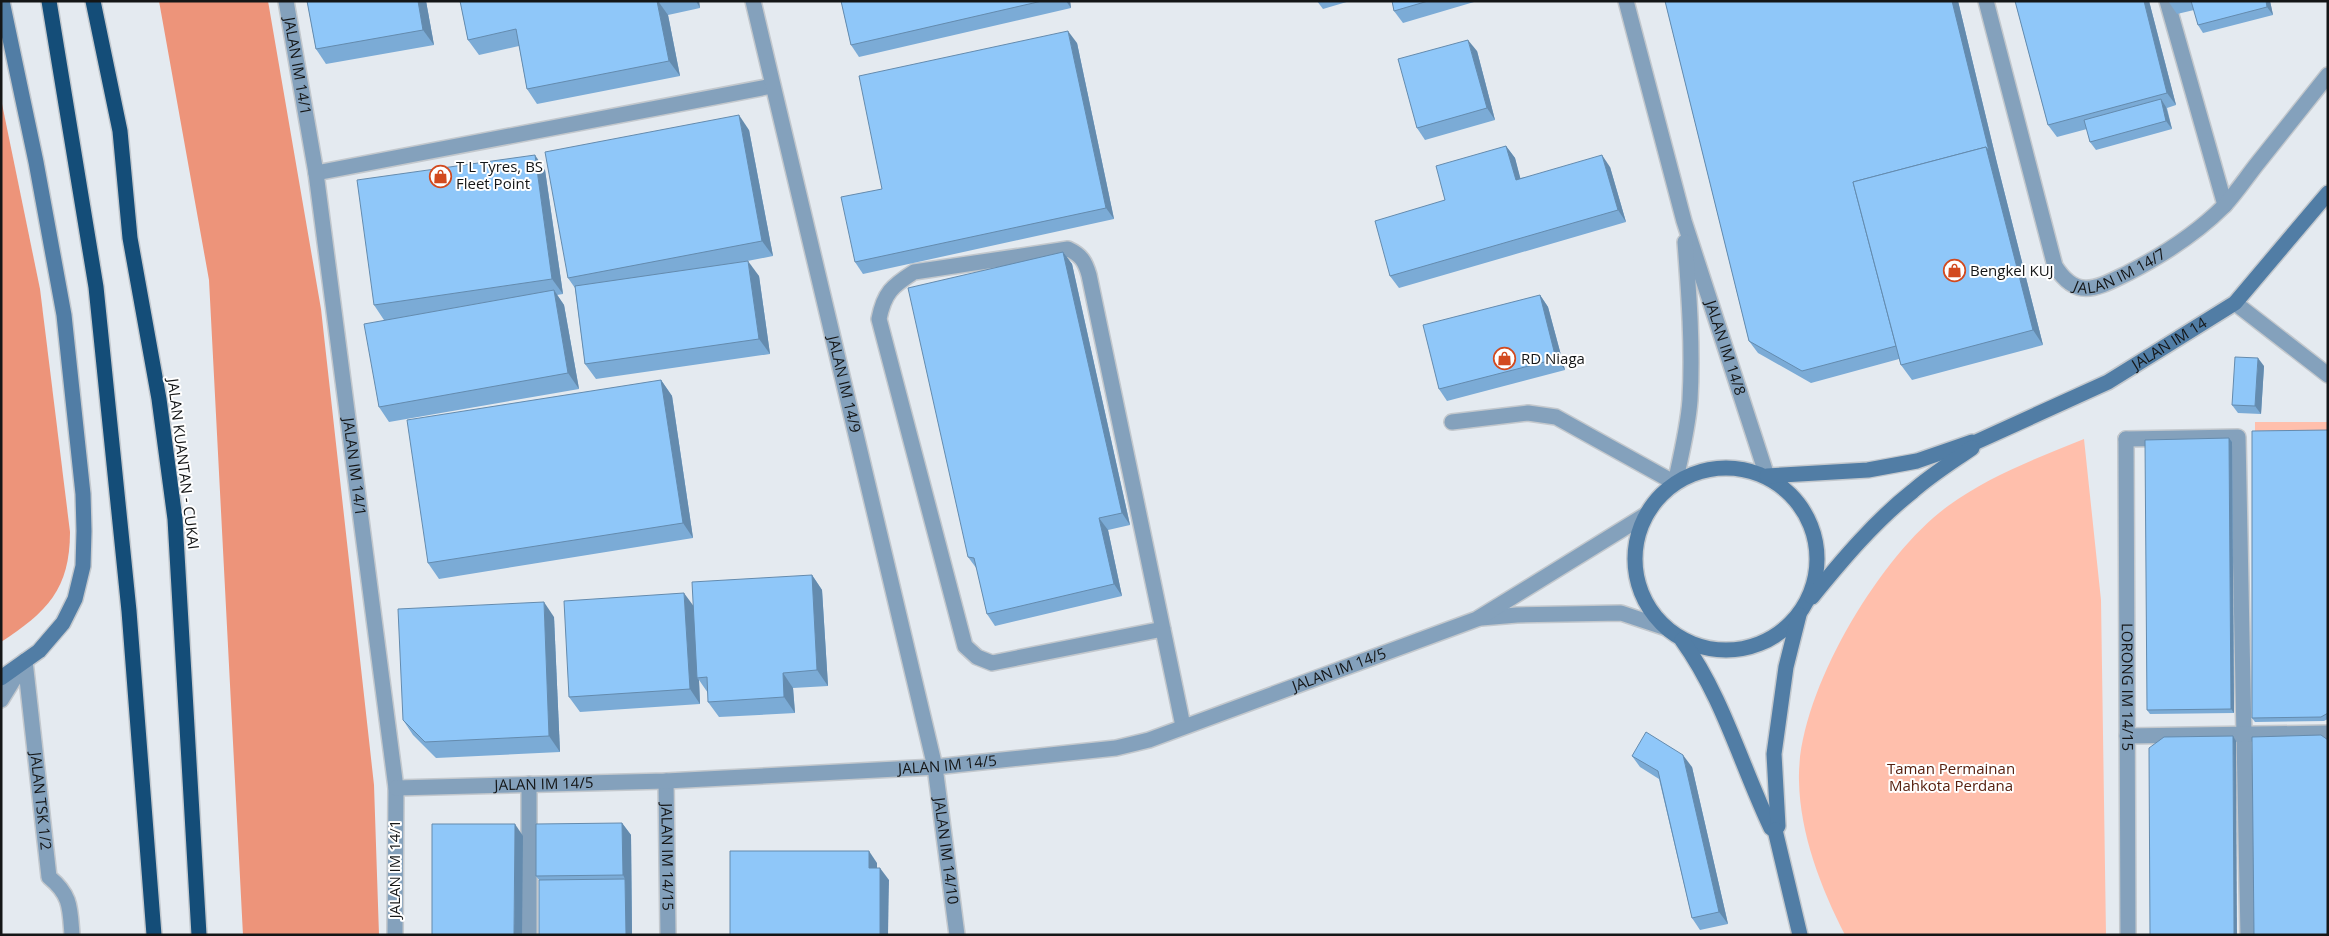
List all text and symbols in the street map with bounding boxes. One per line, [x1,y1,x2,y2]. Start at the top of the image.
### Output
street label: JALAN IM 14/1 [280,13,317,116]
place label: T L Tyres, BS Fleet Point [456,156,543,193]
shop icon: T L Tyres, BS Fleet Point [428,164,452,188]
street label: JALAN IM 14/7 [2069,243,2169,298]
shop icon: Bengkel KUJ [1942,259,1966,283]
place label: Bengkel KUJ [1970,260,2054,280]
street label: JALAN IM 14/8 [1701,296,1751,398]
street label: JALAN IM 14 [2126,312,2211,375]
street label: JALAN IM 14/9 [823,332,866,435]
shop icon: RD Niaga [1493,347,1517,371]
place label: RD Niaga [1521,348,1585,368]
street label: JALAN KUANTAN - CUKAI [163,375,204,550]
street label: JALAN IM 14/1 [339,414,372,517]
street label: LORONG IM 14/15 [2118,623,2138,751]
street label: JALAN IM 14/5 [1287,642,1389,696]
street label: JALAN TSK 1/2 [26,749,57,851]
street label: JALAN IM 14/5 [896,750,998,778]
park label: Taman Permainan Mahkota Perdana [1887,758,2015,795]
street label: JALAN IM 14/5 [492,772,594,794]
street label: JALAN IM 14/10 [930,794,964,905]
street label: JALAN IM 14/15 [657,801,679,911]
street label: JALAN IM 14/1 [384,820,404,920]

